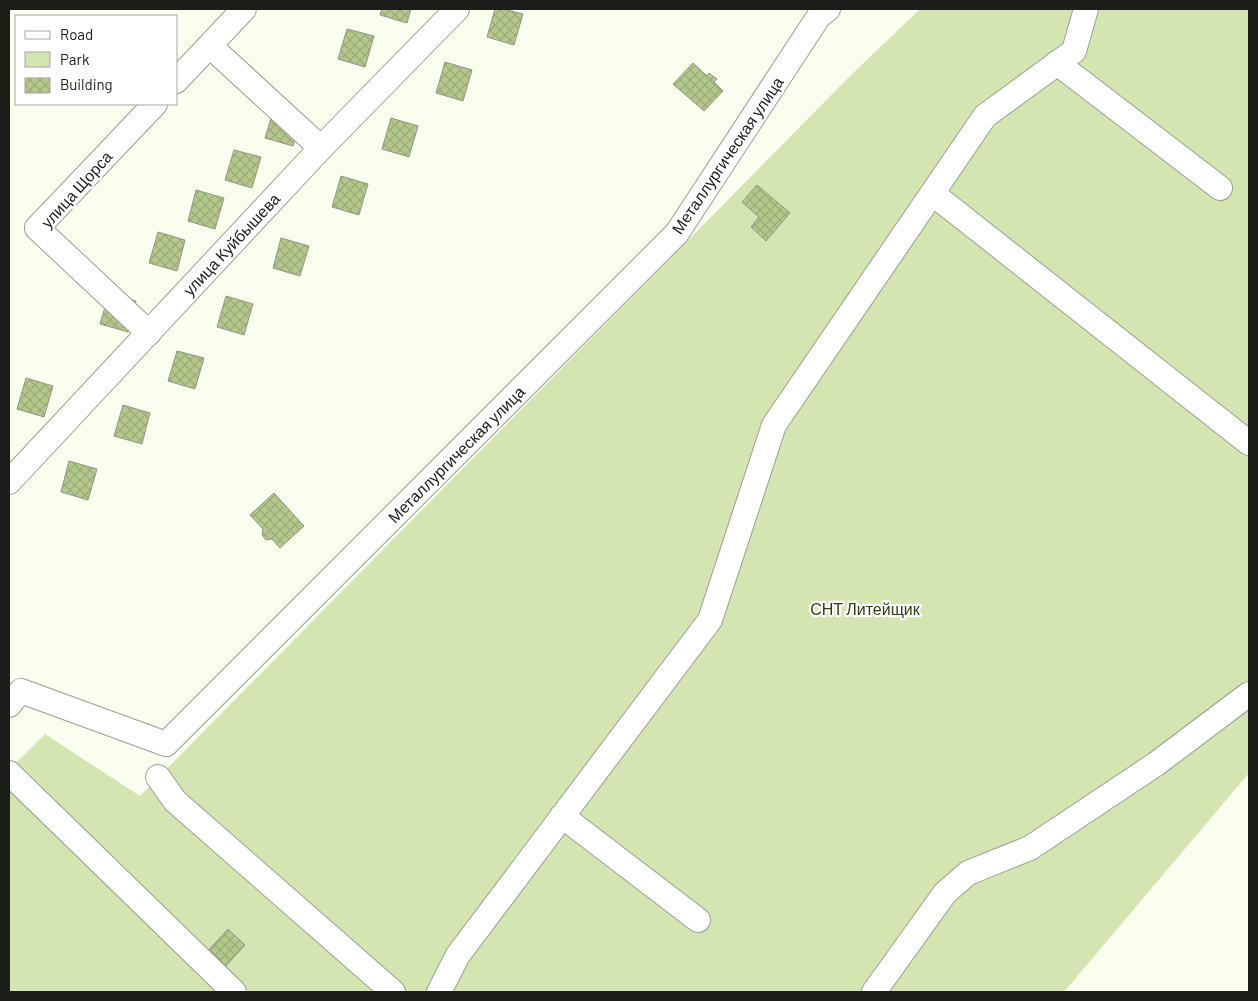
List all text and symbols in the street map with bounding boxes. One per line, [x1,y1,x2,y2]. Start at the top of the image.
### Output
legend [15,15,178,105]
text: Road [60,25,93,43]
text: Park [60,50,90,68]
street label: Металлургическая улица [667,73,787,237]
text: Building [60,75,113,93]
street label: улица Щорса [37,147,116,231]
street label: улица Куйбышева [179,189,283,299]
street label: Металлургическая улица [384,382,528,526]
park label: СНТ Литейщик [810,599,921,618]

